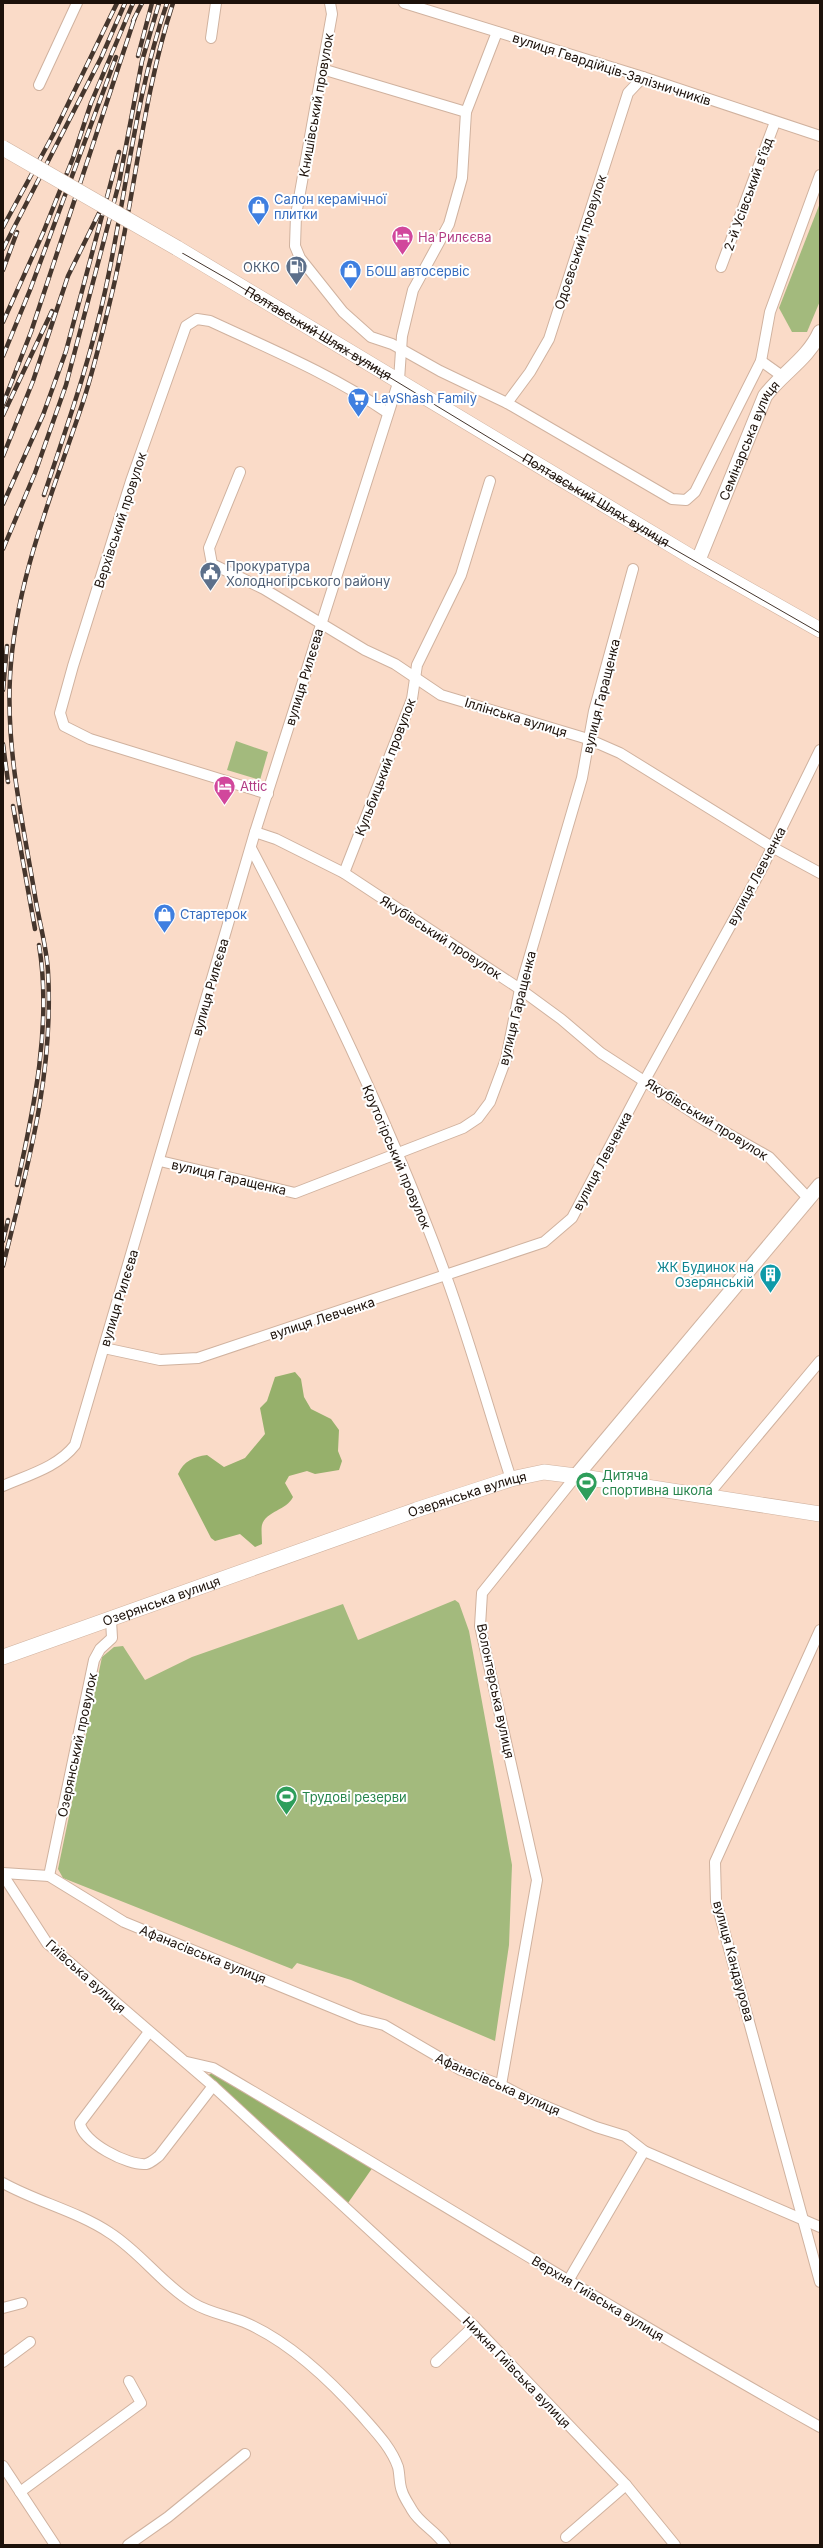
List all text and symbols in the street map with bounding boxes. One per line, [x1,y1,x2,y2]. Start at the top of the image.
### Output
street label: вулиця Гвардійців-Залізничників [511,29,713,109]
street label: Книшівський провулок [295,32,337,178]
street label: 2-й Усівський в’їзд [720,135,776,253]
street label: Одоєвський провулок [551,172,609,312]
place label: Салон керамічної плитки [274,191,387,222]
shop icon: Салон керамічної плитки [245,193,271,226]
hotel icon: На Рилєєва [390,224,416,257]
place label: На Рилєєва [418,229,491,245]
fuel station icon: ОККО [283,254,309,287]
shop icon: БОШ автосервіс [338,258,364,291]
place label: ОККО [243,259,280,275]
place label: БОШ автосервіс [366,263,470,279]
street label: Полтавський Шлях вулиця [242,283,395,383]
street label: Семінарська вулиця [715,377,783,503]
supermarket icon: LavShash Family [345,385,371,418]
place label: LavShash Family [374,390,477,406]
street label: Верхівський провулок [90,450,150,590]
street label: Полтавський Шлях вулиця [520,450,673,550]
place label: Прокуратура Холодногірського району [226,558,390,589]
public building icon: Прокуратура Холодногірського району [197,560,223,593]
street label: вулиця Рилєєва [282,627,326,727]
street label: вулиця Гаращенка [579,637,623,755]
street label: Іллінська вулиця [463,694,569,740]
street label: Кульбицький провулок [351,696,419,838]
hotel icon: Attic [211,773,237,806]
place label: Attic [240,778,267,794]
street label: вулиця Левченка [723,824,789,928]
street label: Якубівський провулок [377,892,505,982]
shop icon: Стартерок [152,901,178,934]
place label: Стартерок [180,906,247,922]
street label: вулиця Рилєєва [188,936,232,1038]
street label: вулиця Гаращенка [495,949,539,1067]
street label: Якубівський провулок [643,1075,771,1163]
street label: Крутогірський провулок [359,1082,435,1232]
street label: вулиця Левченка [569,1109,635,1213]
street label: вулиця Гаращенка [170,1156,288,1198]
street label: вулиця Рилєєва [97,1248,141,1348]
place label: ЖК Будинок на Озерянській [657,1259,754,1290]
building icon: ЖК Будинок на Озерянській [757,1261,783,1294]
street label: вулиця Левченка [267,1293,377,1343]
place label: Дитяча спортивна школа [602,1467,713,1498]
street label: Озерянська вулиця [406,1468,528,1520]
sports icon: Дитяча спортивна школа [574,1469,600,1502]
street label: Озерянська вулиця [100,1572,222,1629]
street label: Волонтерська вулиця [474,1622,518,1760]
street label: Озерянський провулок [54,1671,100,1819]
sports icon: Трудові резерви [273,1784,299,1817]
place label: Трудові резерви [302,1789,407,1805]
street label: вулиця Кандаурова [710,1899,758,2023]
street label: Афанасівська вулиця [137,1921,269,1987]
street label: Гиївська вулиця [43,1936,129,2016]
street label: Афанасівська вулиця [433,2049,563,2119]
street label: Верхня Гиївська вулиця [529,2252,667,2344]
street label: Нижня Гиївська вулиця [460,2313,574,2431]

